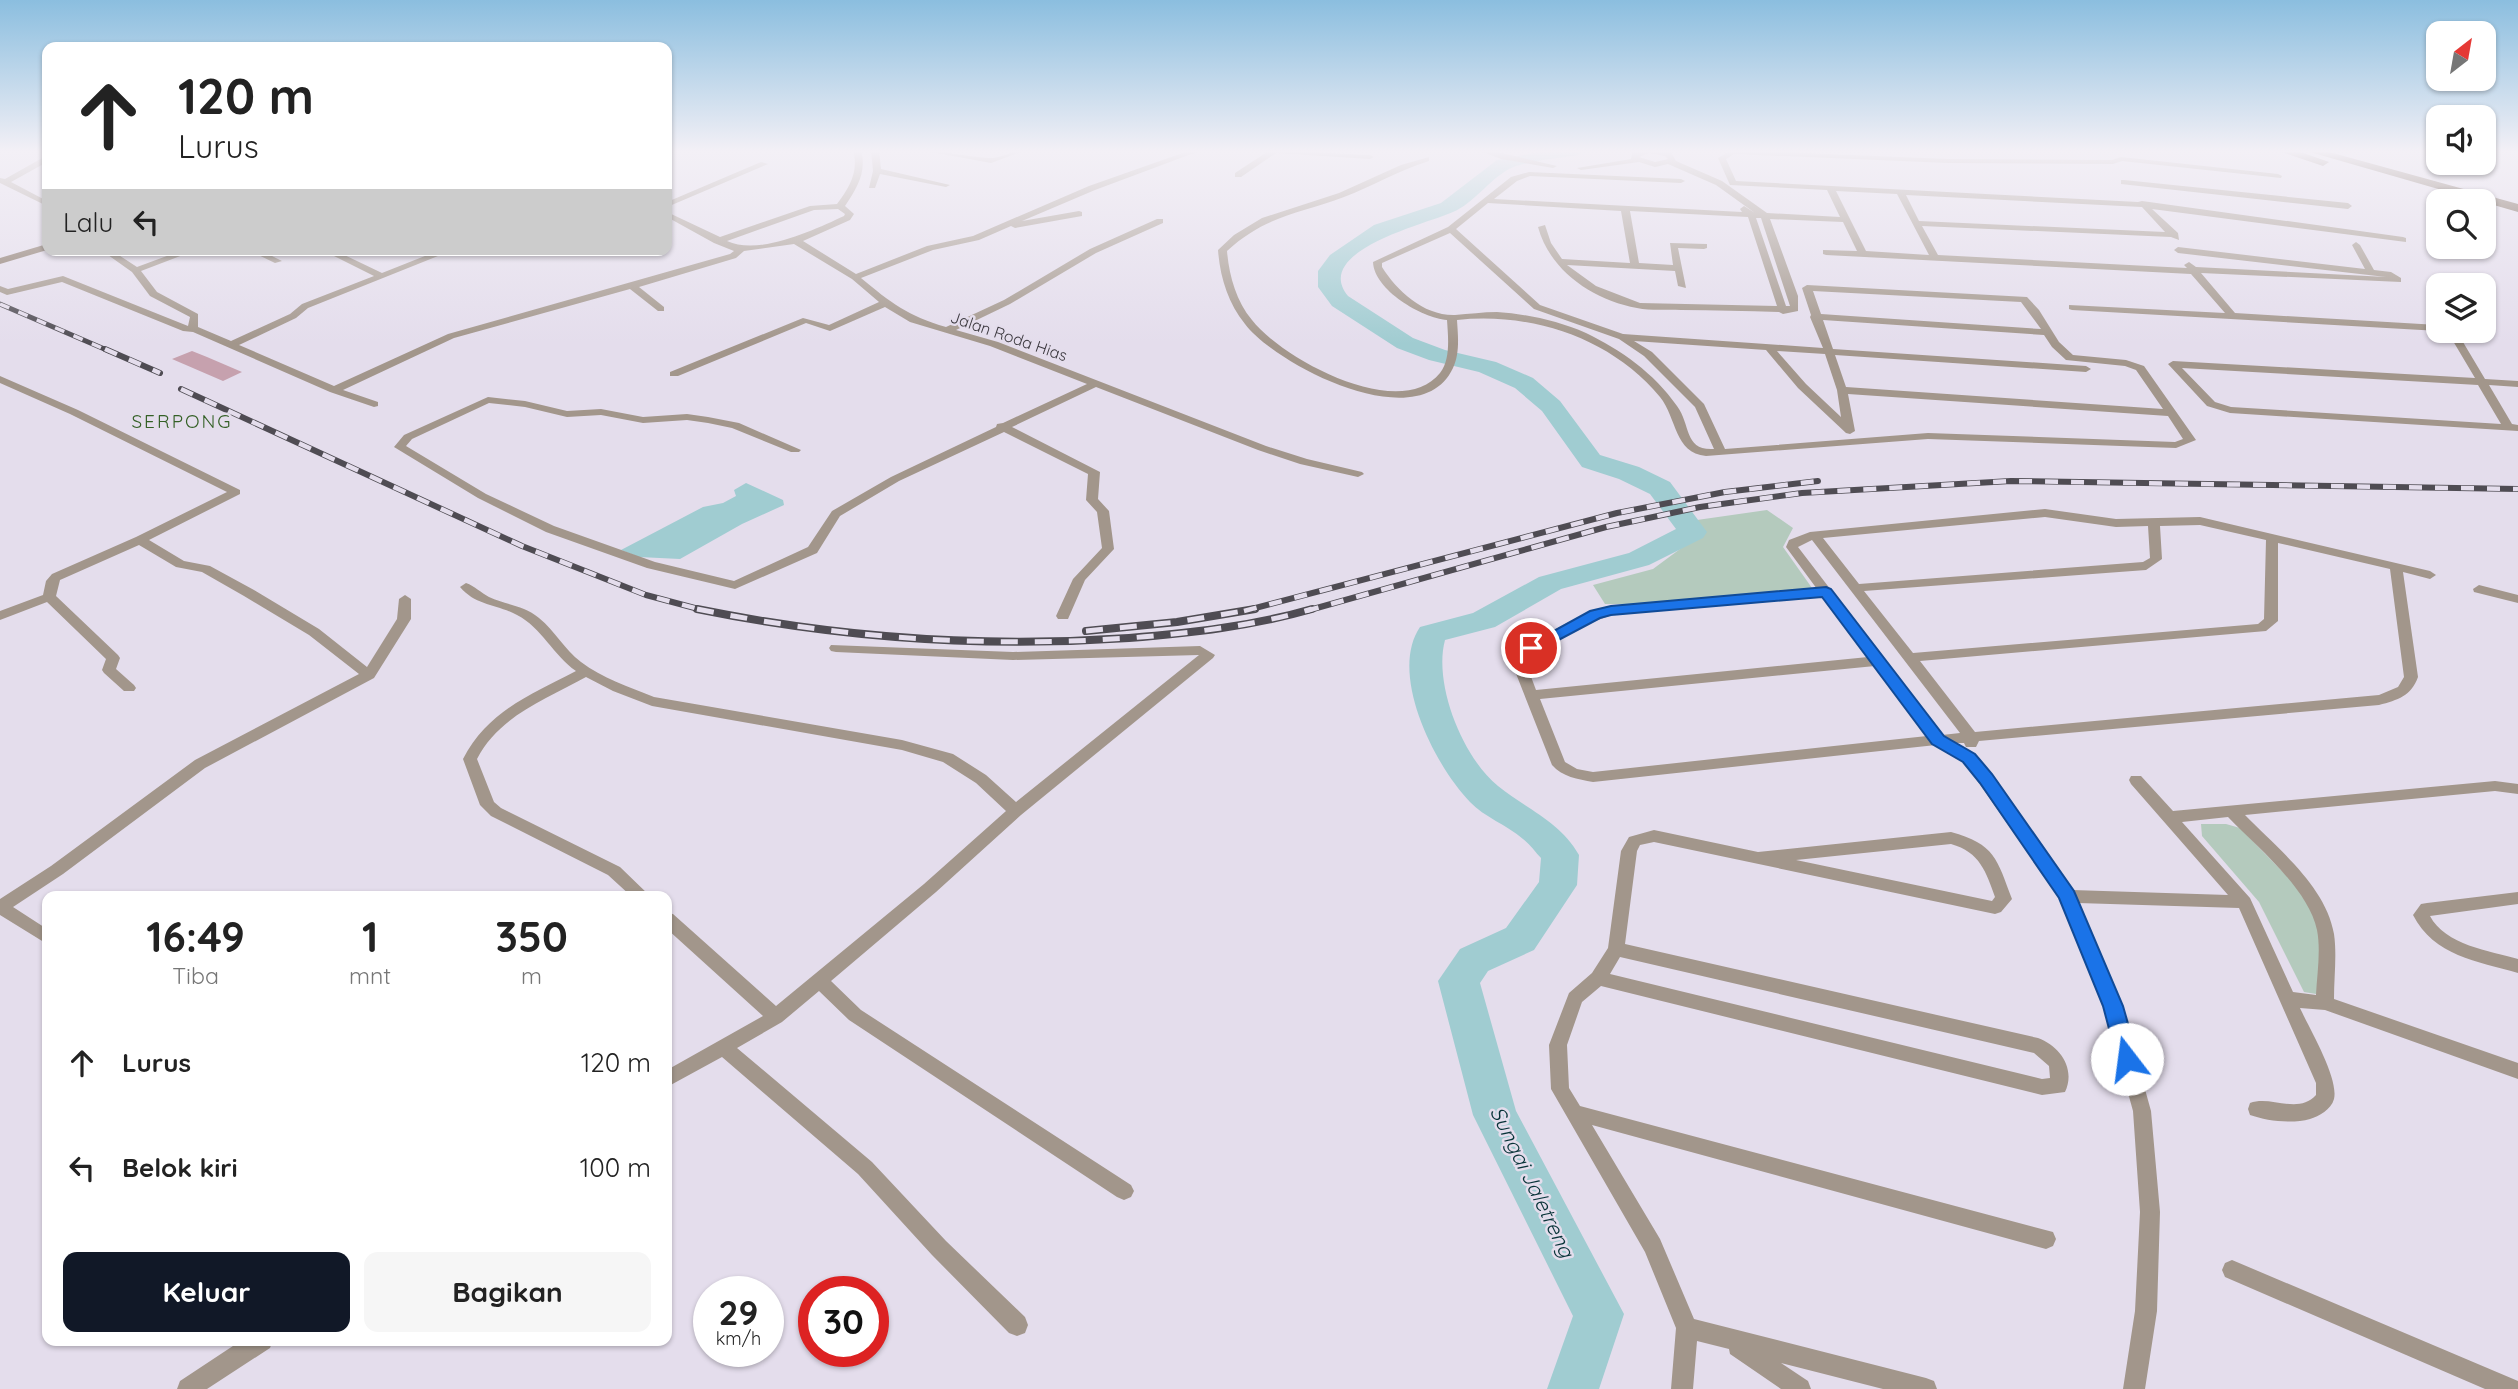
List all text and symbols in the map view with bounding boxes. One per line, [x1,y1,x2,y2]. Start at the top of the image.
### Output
north arrow [2426,21,2496,91]
map controls [2426,21,2496,343]
text: 120 m [178,65,314,126]
icon: ahead [63,70,154,161]
button: sound [2426,105,2496,175]
text: Lurus [178,126,259,166]
button: search [2426,189,2496,259]
icon: left [127,203,165,241]
text: Lalu [63,206,113,239]
button: layers [2426,273,2496,343]
street label: Jalan Roda Hias [948,307,1070,365]
district label: SERPONG [131,409,233,433]
pin [1501,618,1561,678]
icon: arrive [1512,629,1550,667]
text: 16:49 [146,910,245,963]
text: 1 [362,910,378,963]
text: 350 [495,910,568,963]
text: Tiba [172,961,219,990]
text: mnt [349,961,391,990]
text: m [521,961,542,990]
position arrow [2090,1022,2164,1096]
icon: ahead [63,1044,101,1082]
text: Lurus [122,1046,191,1079]
text: 120 m [581,1046,651,1079]
water label: Sungai Jaletreng [1485,1102,1582,1263]
icon: left [63,1149,101,1187]
text: Belok kiri [122,1151,238,1184]
text: 100 m [580,1151,651,1184]
button: Keluar [63,1252,350,1332]
button: Bagikan [364,1252,651,1332]
speed limit sign: 30 [798,1276,889,1367]
text: 29 [719,1290,758,1334]
text: km/h [716,1327,761,1350]

